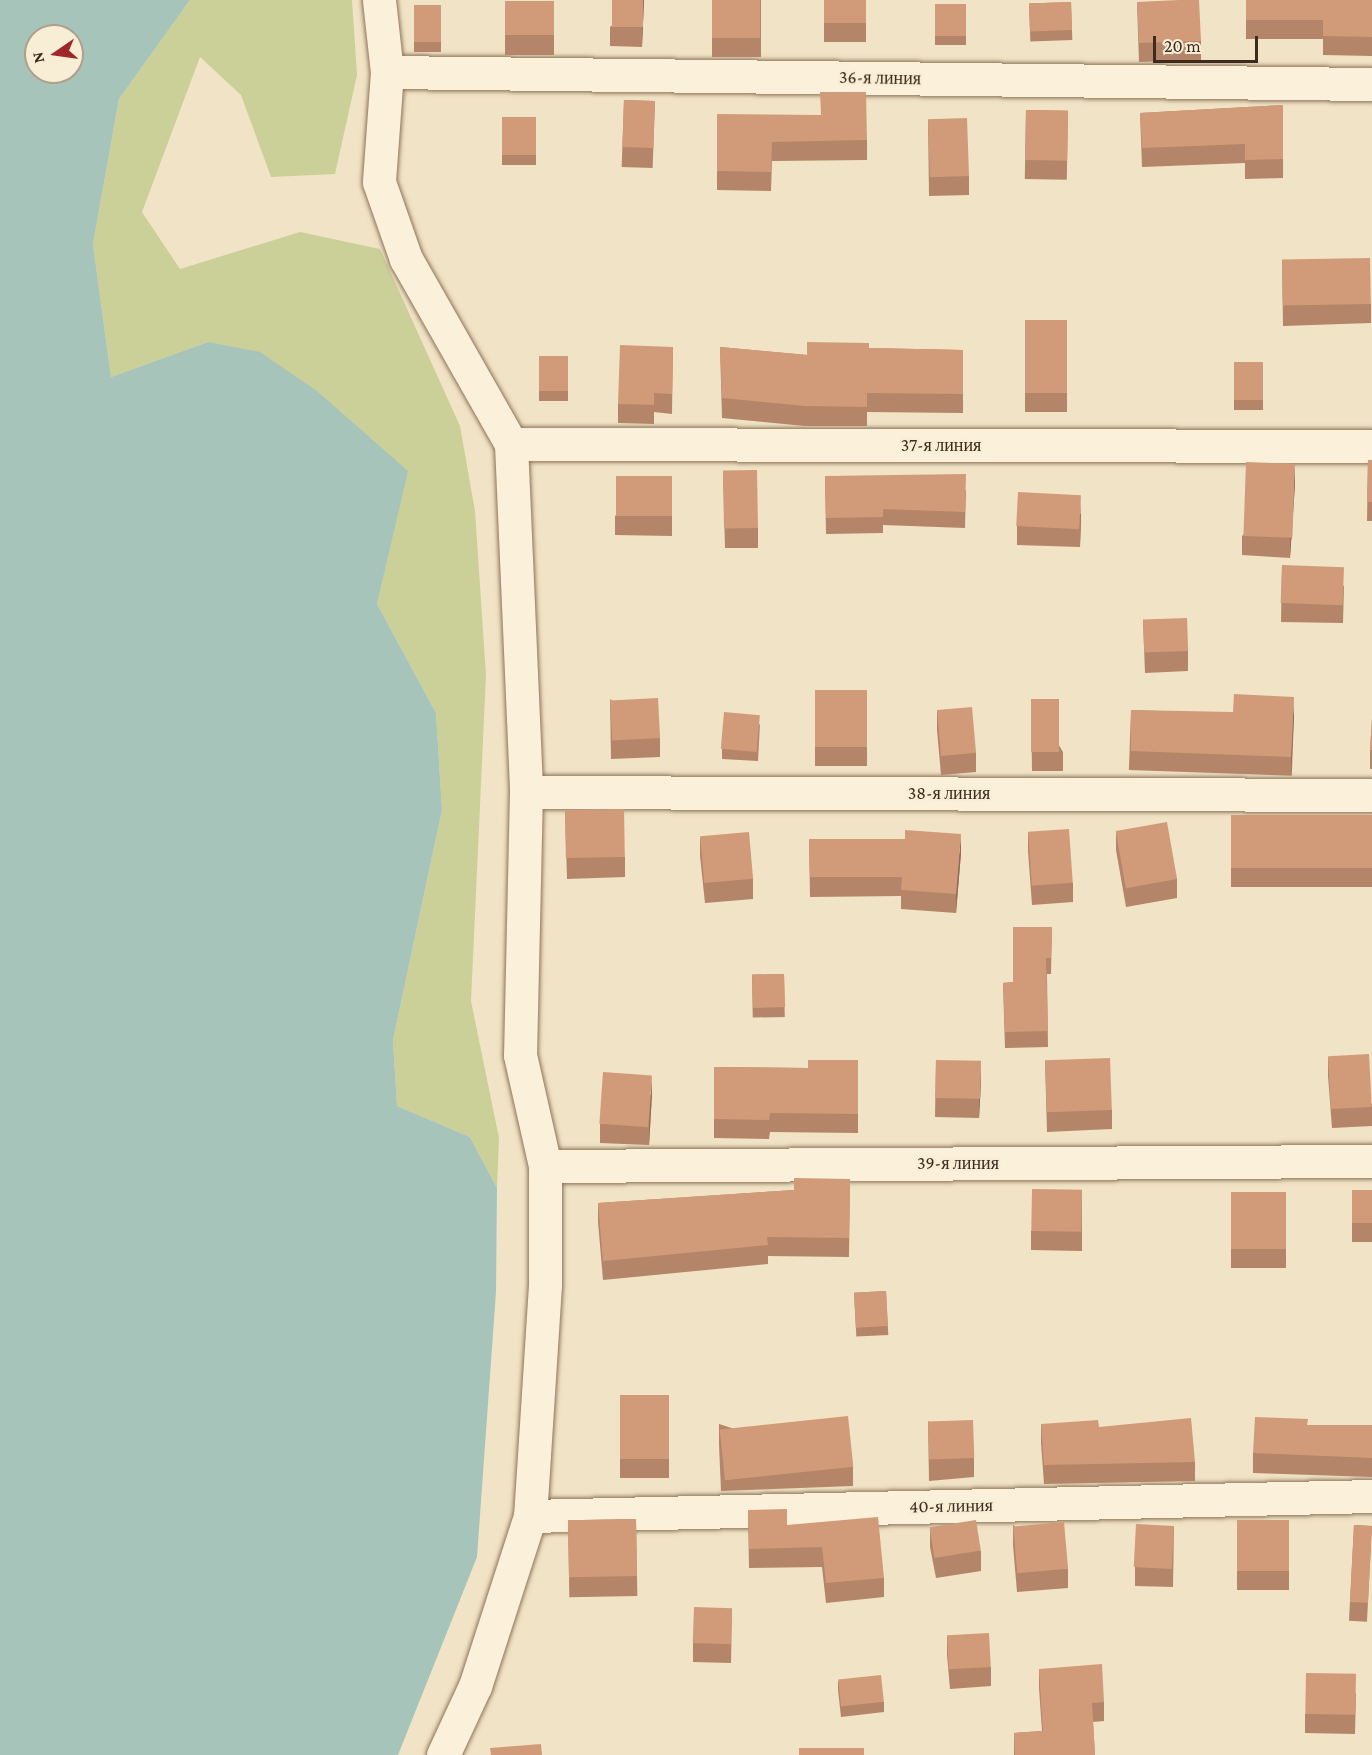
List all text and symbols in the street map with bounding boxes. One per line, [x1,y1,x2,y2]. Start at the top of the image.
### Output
north arrow [24,24,84,84]
scale bar [1156,24,1261,62]
text: 20 m [1164,36,1201,56]
text: N [28,50,47,65]
street label: 36-я линия [839,66,921,90]
street label: 37-я линия [901,434,981,456]
street label: 38-я линия [908,782,990,804]
street label: 39-я линия [917,1152,999,1174]
street label: 40-я линия [909,1494,993,1518]

